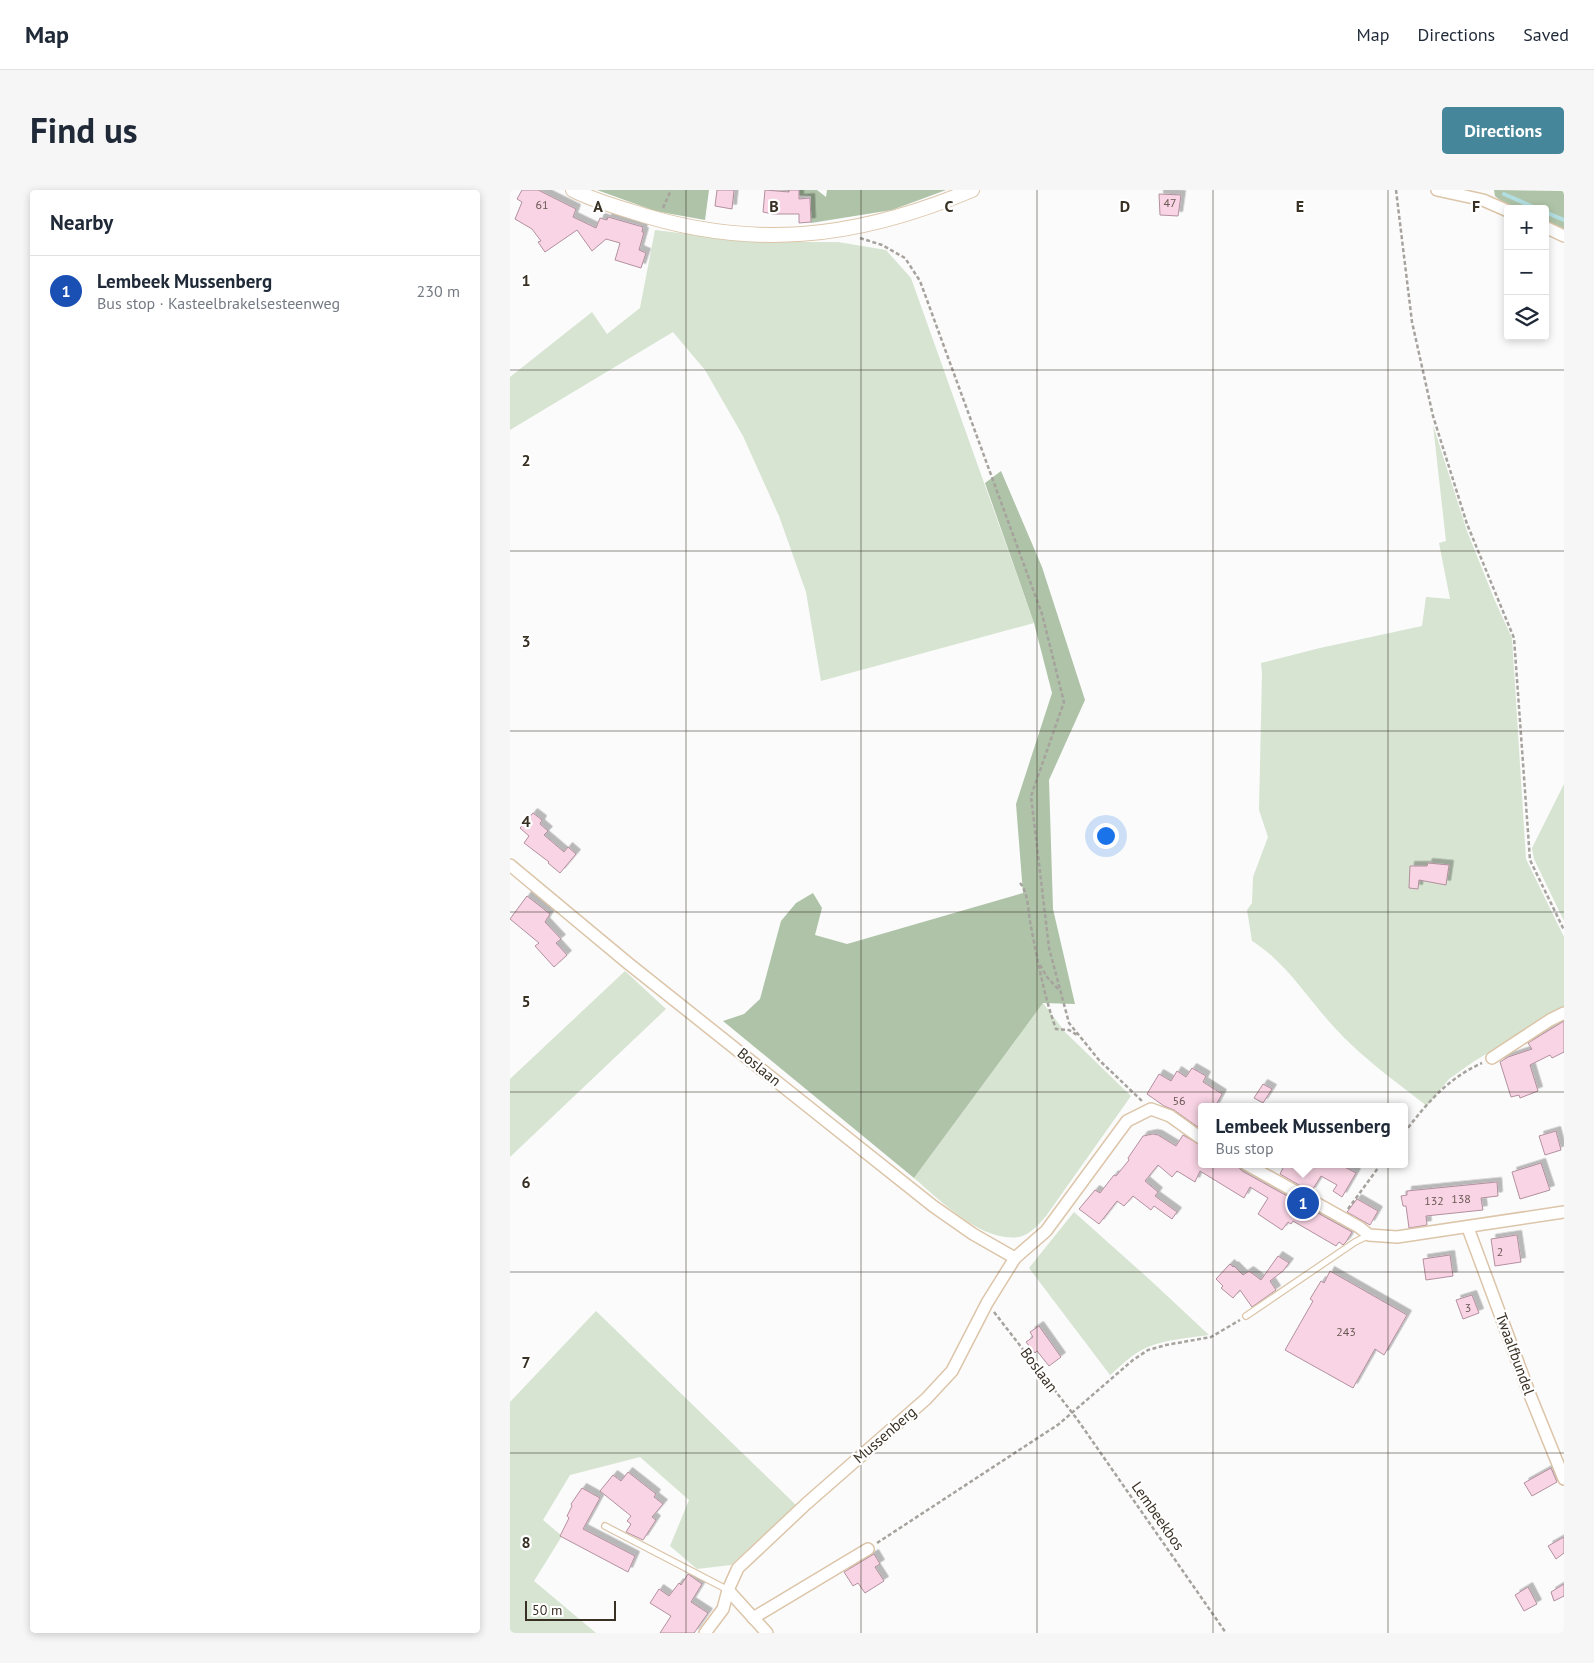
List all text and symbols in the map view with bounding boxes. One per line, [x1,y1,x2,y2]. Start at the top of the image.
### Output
text: Map [25,19,69,50]
text: Map [1357,23,1389,46]
text: Directions [1417,23,1495,46]
text: Saved [1523,23,1569,46]
text: Find us [30,107,138,153]
button: Directions [1442,107,1564,154]
house number: 47 [1163,195,1177,210]
text: A [593,196,603,216]
text: B [769,196,779,216]
text: C [945,196,954,216]
text: D [1120,196,1130,216]
text: E [1296,196,1304,216]
text: F [1472,196,1480,216]
house number: 61 [535,197,549,212]
map controls [1504,205,1549,340]
button: + [1504,205,1549,250]
text: Nearby [50,209,113,236]
button: − [1504,250,1549,295]
text: Lembeek Mussenberg [97,269,272,293]
text: 1 [521,270,531,290]
text: 1 [61,281,71,301]
text: 230 m [417,281,460,301]
text: Bus stop · Kasteelbrakelsesteenweg [97,293,340,313]
button: layers [1504,295,1549,340]
text: 2 [521,450,531,470]
text: 3 [521,631,531,651]
text: 4 [521,811,531,831]
your location [1093,823,1119,849]
text: 5 [521,991,531,1011]
street label: Boslaan [734,1043,785,1090]
house number: 56 [1172,1093,1186,1108]
popup [1198,1103,1408,1168]
text: Lembeek Mussenberg [1215,1114,1391,1138]
text: Bus stop [1215,1138,1274,1158]
text: 6 [521,1172,531,1192]
pin: 1 [1287,1184,1319,1222]
house number: 138 [1451,1191,1471,1206]
house number: 132 [1424,1193,1444,1208]
house number: 2 [1497,1244,1503,1259]
house number: 3 [1465,1300,1471,1315]
street label: Twaalfbundel [1492,1310,1539,1398]
house number: 243 [1336,1324,1356,1339]
street label: Boslaan [1017,1344,1062,1396]
text: 7 [521,1352,531,1372]
street label: Mussenberg [849,1402,920,1467]
street label: Lembeekbos [1128,1478,1189,1554]
text: 8 [521,1532,531,1552]
scale bar [525,1598,616,1621]
text: 50 m [532,1601,562,1619]

